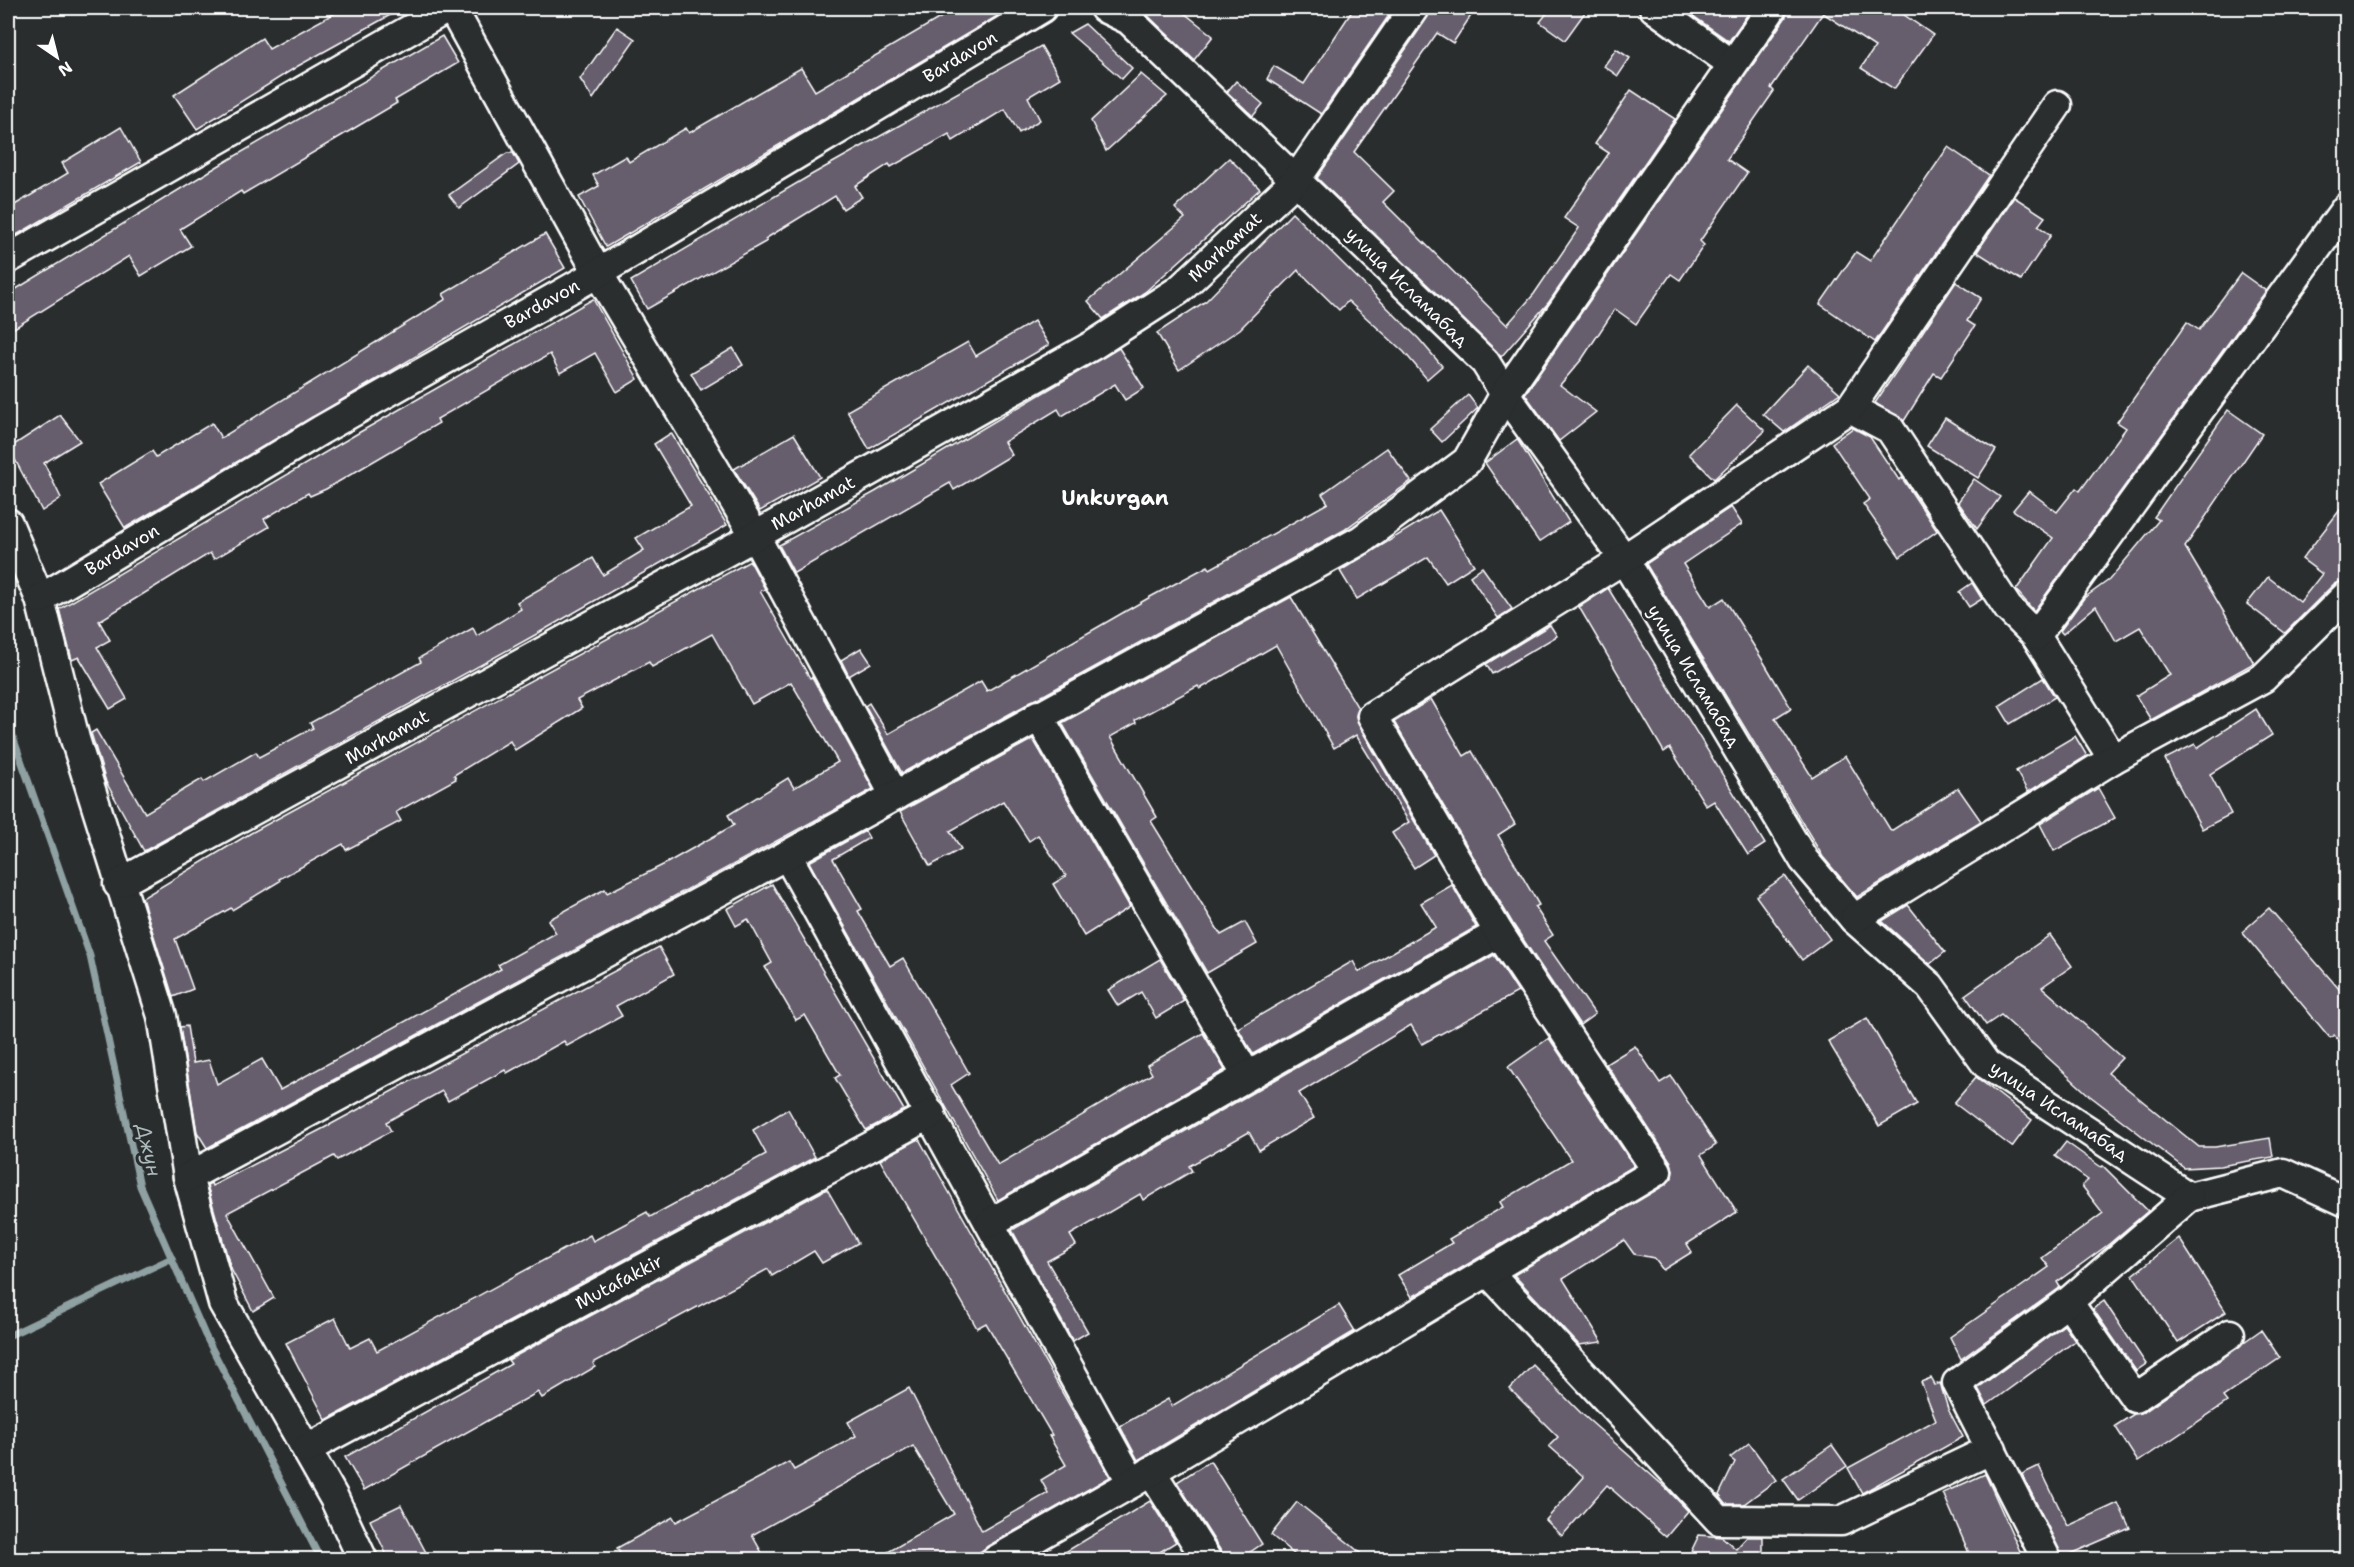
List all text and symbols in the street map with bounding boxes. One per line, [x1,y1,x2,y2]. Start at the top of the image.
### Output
street label: Bardavon [918,25,1002,89]
north arrow [27,27,87,87]
text: N [54,57,77,81]
street label: Marhamat [1183,207,1267,287]
street label: улица Исламабад [1340,222,1474,352]
street label: Bardavon [500,274,584,334]
street label: Marhamat [767,470,859,536]
district label: Unkurgan [1061,484,1169,512]
street label: Bardavon [80,518,164,582]
street label: улица Исламабад [1642,600,1746,752]
street label: Marhamat [341,704,433,770]
street label: улица Исламабад [1985,1056,2133,1167]
water label: Джун [130,1120,168,1179]
street label: Mutafakkir [571,1249,667,1315]

